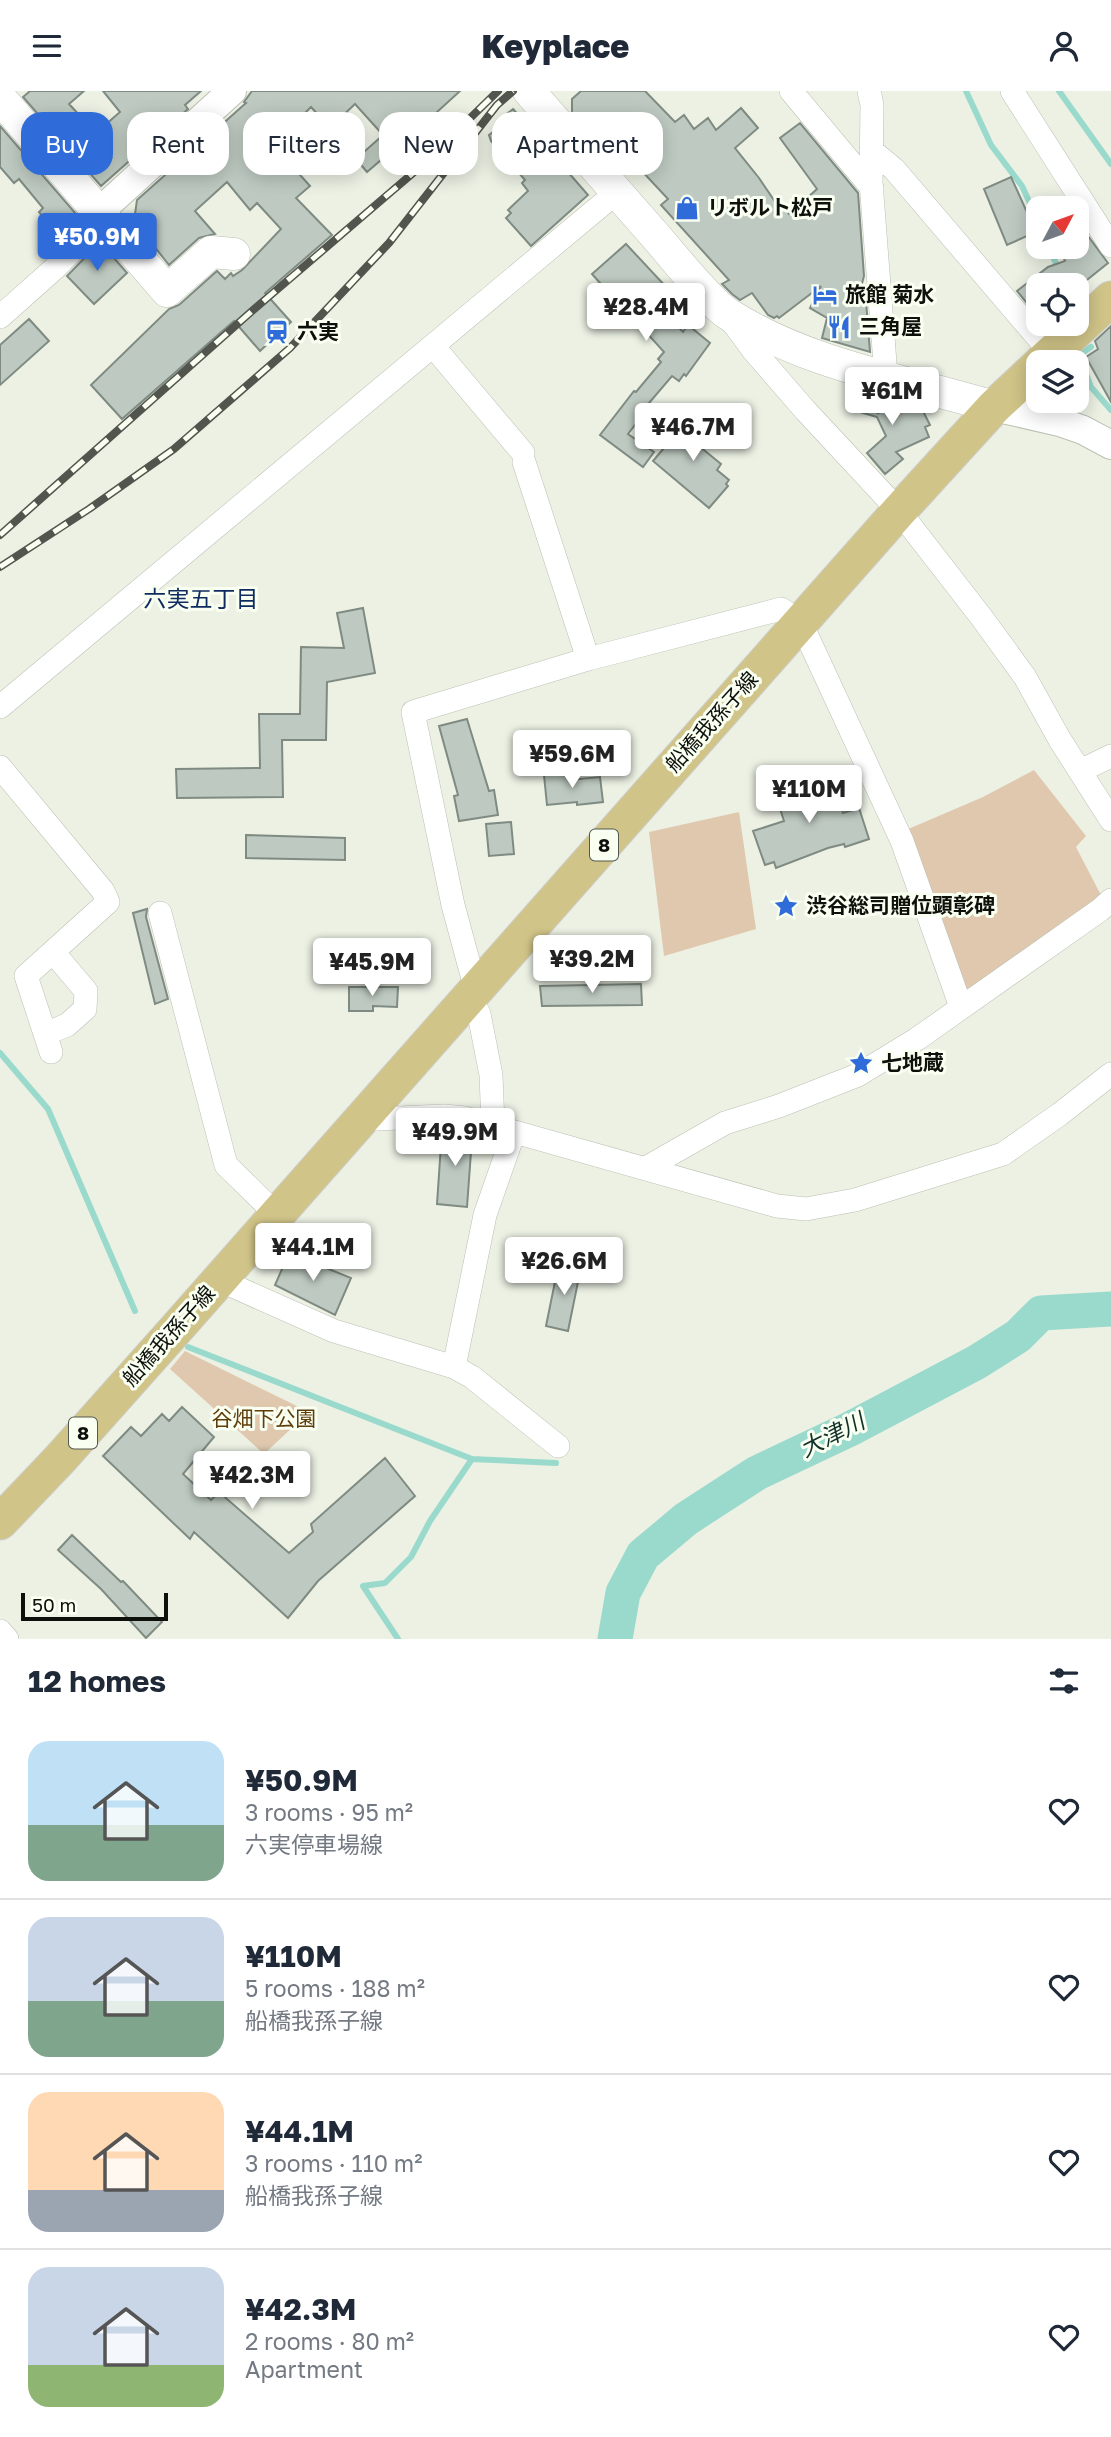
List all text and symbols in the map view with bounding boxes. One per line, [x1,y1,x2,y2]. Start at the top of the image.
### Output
icon: menu [28,27,66,65]
text: Keyplace [482,27,629,65]
icon: person [1045,27,1083,65]
chip: Buy [21,112,113,175]
chip: Rent [127,112,229,175]
chip: Filters [243,112,365,175]
chip: New [379,112,478,175]
chip: Apartment [492,112,663,175]
shop icon: リボルト松戸 [673,194,701,222]
place label: リボルト松戸 [707,194,833,220]
north arrow [1026,196,1088,259]
map controls [1026,196,1089,413]
pin: ¥50.9M [40,213,154,273]
text: ¥50.9M [54,222,140,250]
button: locate [1026,273,1089,336]
hotel icon: 旅館 菊水 [811,281,839,309]
place label: 旅館 菊水 [845,281,934,307]
pin: ¥28.4M [589,283,703,343]
text: ¥28.4M [603,292,689,320]
restaurant icon: 三角屋 [825,313,853,341]
place label: 三角屋 [859,313,922,339]
station icon: 六実 [263,318,291,346]
place label: 六実 [297,318,339,344]
button: layers [1026,350,1089,413]
pin: ¥61M [851,367,933,427]
text: ¥61M [861,376,923,404]
pin: ¥46.7M [636,403,750,463]
text: ¥46.7M [651,412,735,440]
district label: 六実五丁目 [144,584,259,612]
street label: 船橋我孫子線 [659,666,763,777]
pin: ¥59.6M [515,731,629,790]
text: ¥59.6M [529,739,615,767]
pin: ¥110M [760,765,858,825]
text: ¥110M [772,774,846,802]
road number: 8 [590,829,618,860]
place icon: 渋谷総司贈位顕彰碑 [772,892,800,920]
place label: 渋谷総司贈位顕彰碑 [806,892,995,918]
pin: ¥39.2M [535,935,649,995]
pin: ¥45.9M [315,939,429,998]
text: ¥39.2M [549,944,635,972]
text: ¥45.9M [329,947,415,975]
place icon: 七地蔵 [847,1049,875,1077]
place label: 七地蔵 [881,1049,944,1075]
pin: ¥49.9M [398,1109,512,1168]
text: ¥49.9M [412,1117,498,1145]
pin: ¥44.1M [256,1223,370,1283]
text: ¥44.1M [271,1232,355,1260]
pin: ¥26.6M [507,1237,621,1297]
text: ¥26.6M [521,1246,607,1274]
street label: 船橋我孫子線 [116,1280,220,1391]
park label: 谷畑下公園 [212,1405,317,1431]
water label: 大津川 [794,1405,871,1462]
road number: 8 [69,1417,97,1449]
pin: ¥42.3M [195,1451,309,1511]
text: ¥42.3M [209,1460,295,1488]
scale bar [21,1590,168,1622]
text: 50 m [32,1593,76,1616]
icon: filters [1045,1662,1083,1700]
text: 12 homes [28,1663,166,1699]
text: ¥50.9M [245,1762,358,1798]
icon: home [84,1769,168,1853]
icon: heart [1045,1792,1083,1830]
text: 3 rooms · 95 m² [245,1798,413,1826]
text: 六実停車場線 [245,1830,383,1858]
text: ¥110M [245,1938,342,1974]
icon: home [84,1945,168,2029]
icon: heart [1045,1968,1083,2006]
text: 5 rooms · 188 m² [245,1974,425,2002]
text: 船橋我孫子線 [245,2006,383,2034]
text: ¥44.1M [245,2113,354,2149]
icon: home [84,2120,168,2204]
icon: heart [1045,2143,1083,2181]
text: 3 rooms · 110 m² [245,2149,422,2177]
text: 船橋我孫子線 [245,2181,383,2209]
text: ¥42.3M [245,2291,356,2327]
icon: home [84,2295,168,2379]
icon: heart [1045,2318,1083,2356]
text: 2 rooms · 80 m² [245,2327,414,2355]
text: Apartment [245,2355,363,2383]

